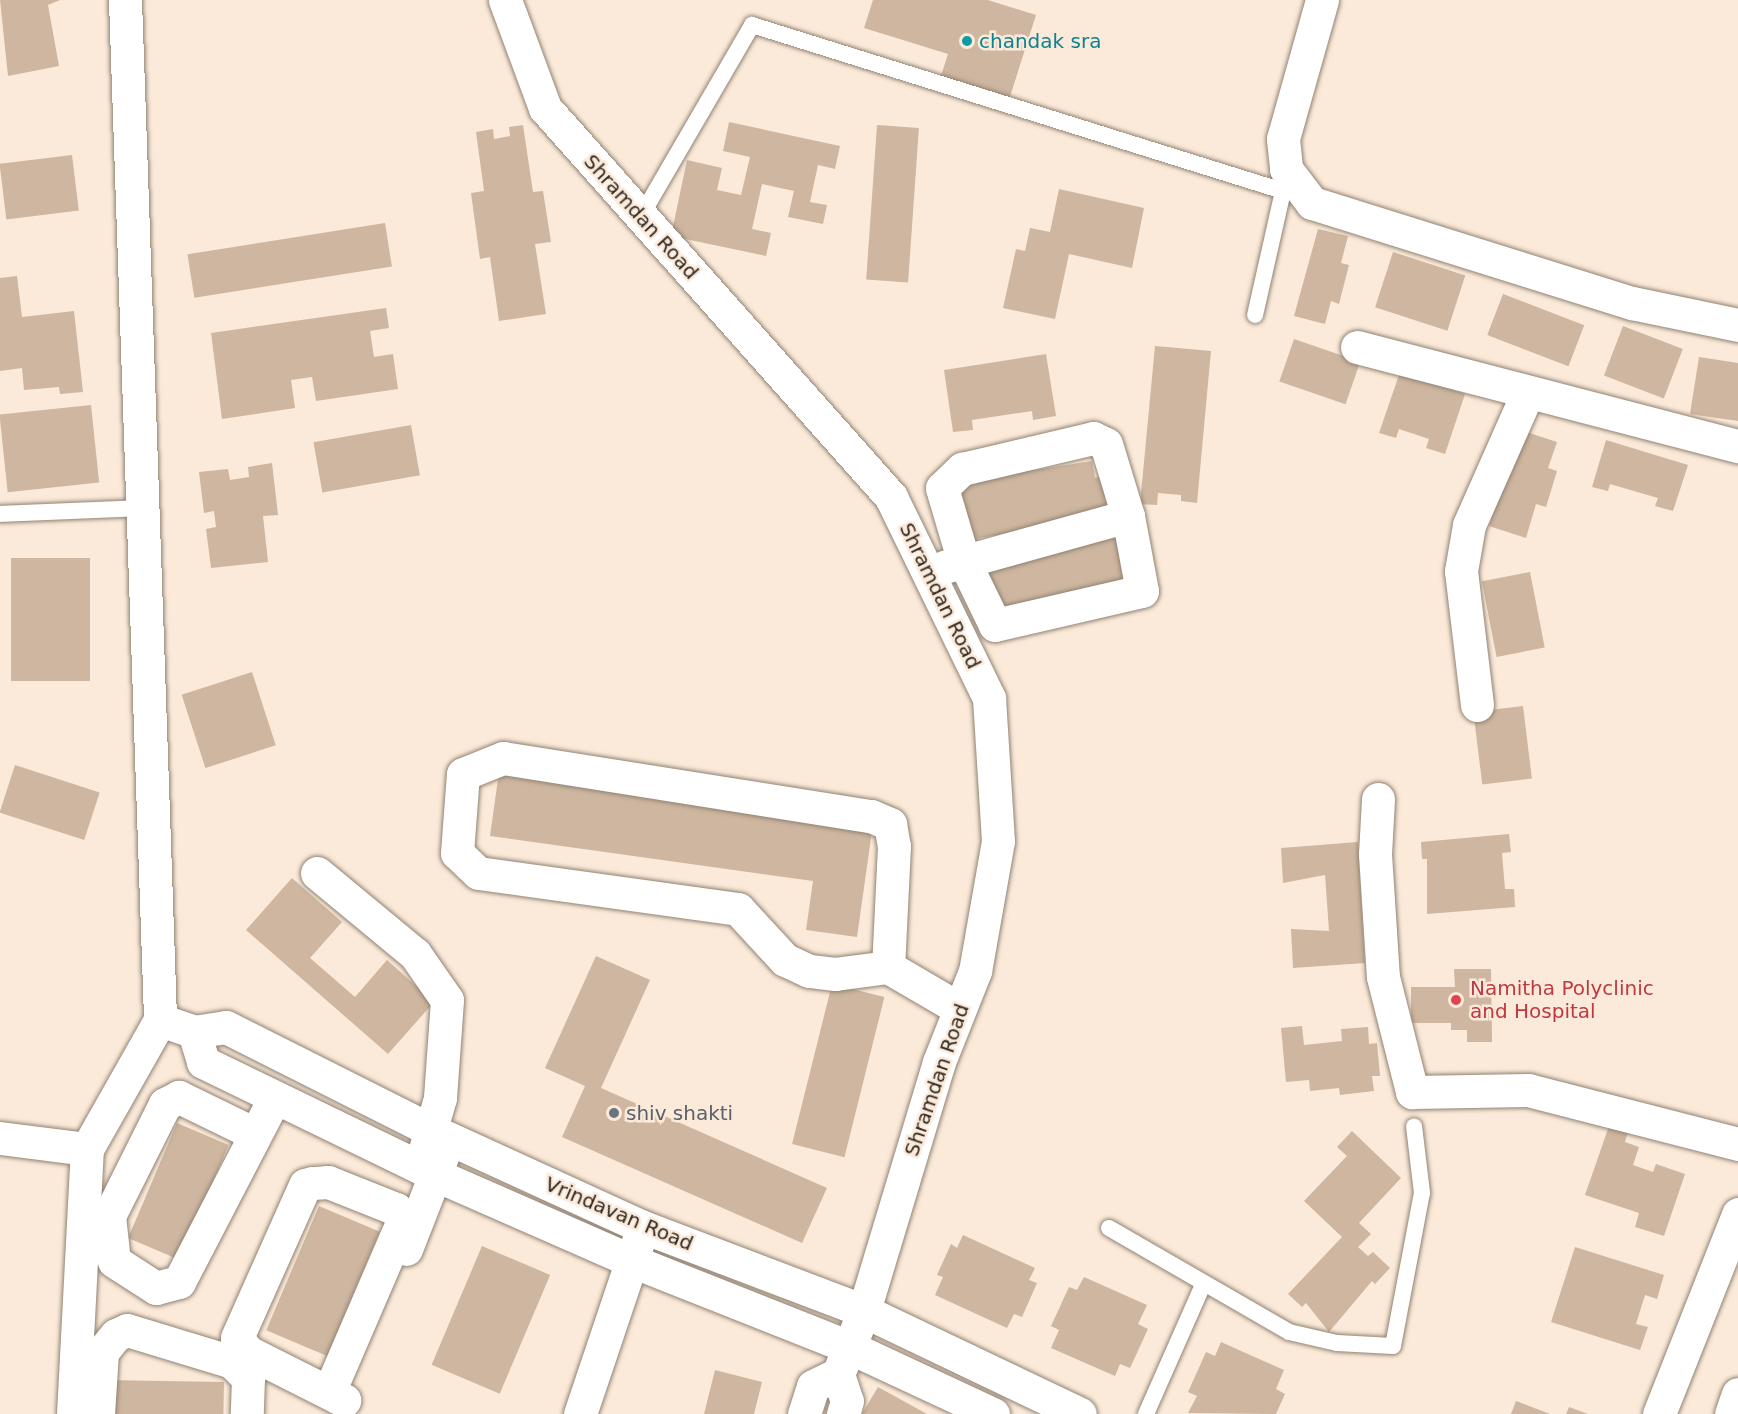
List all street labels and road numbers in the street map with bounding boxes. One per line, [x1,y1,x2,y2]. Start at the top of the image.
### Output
street label: Shramdan Road [579,150,703,284]
street label: Shramdan Road [894,519,986,673]
street label: Shramdan Road [900,1001,974,1159]
street label: Vrindavan Road [541,1172,697,1256]

